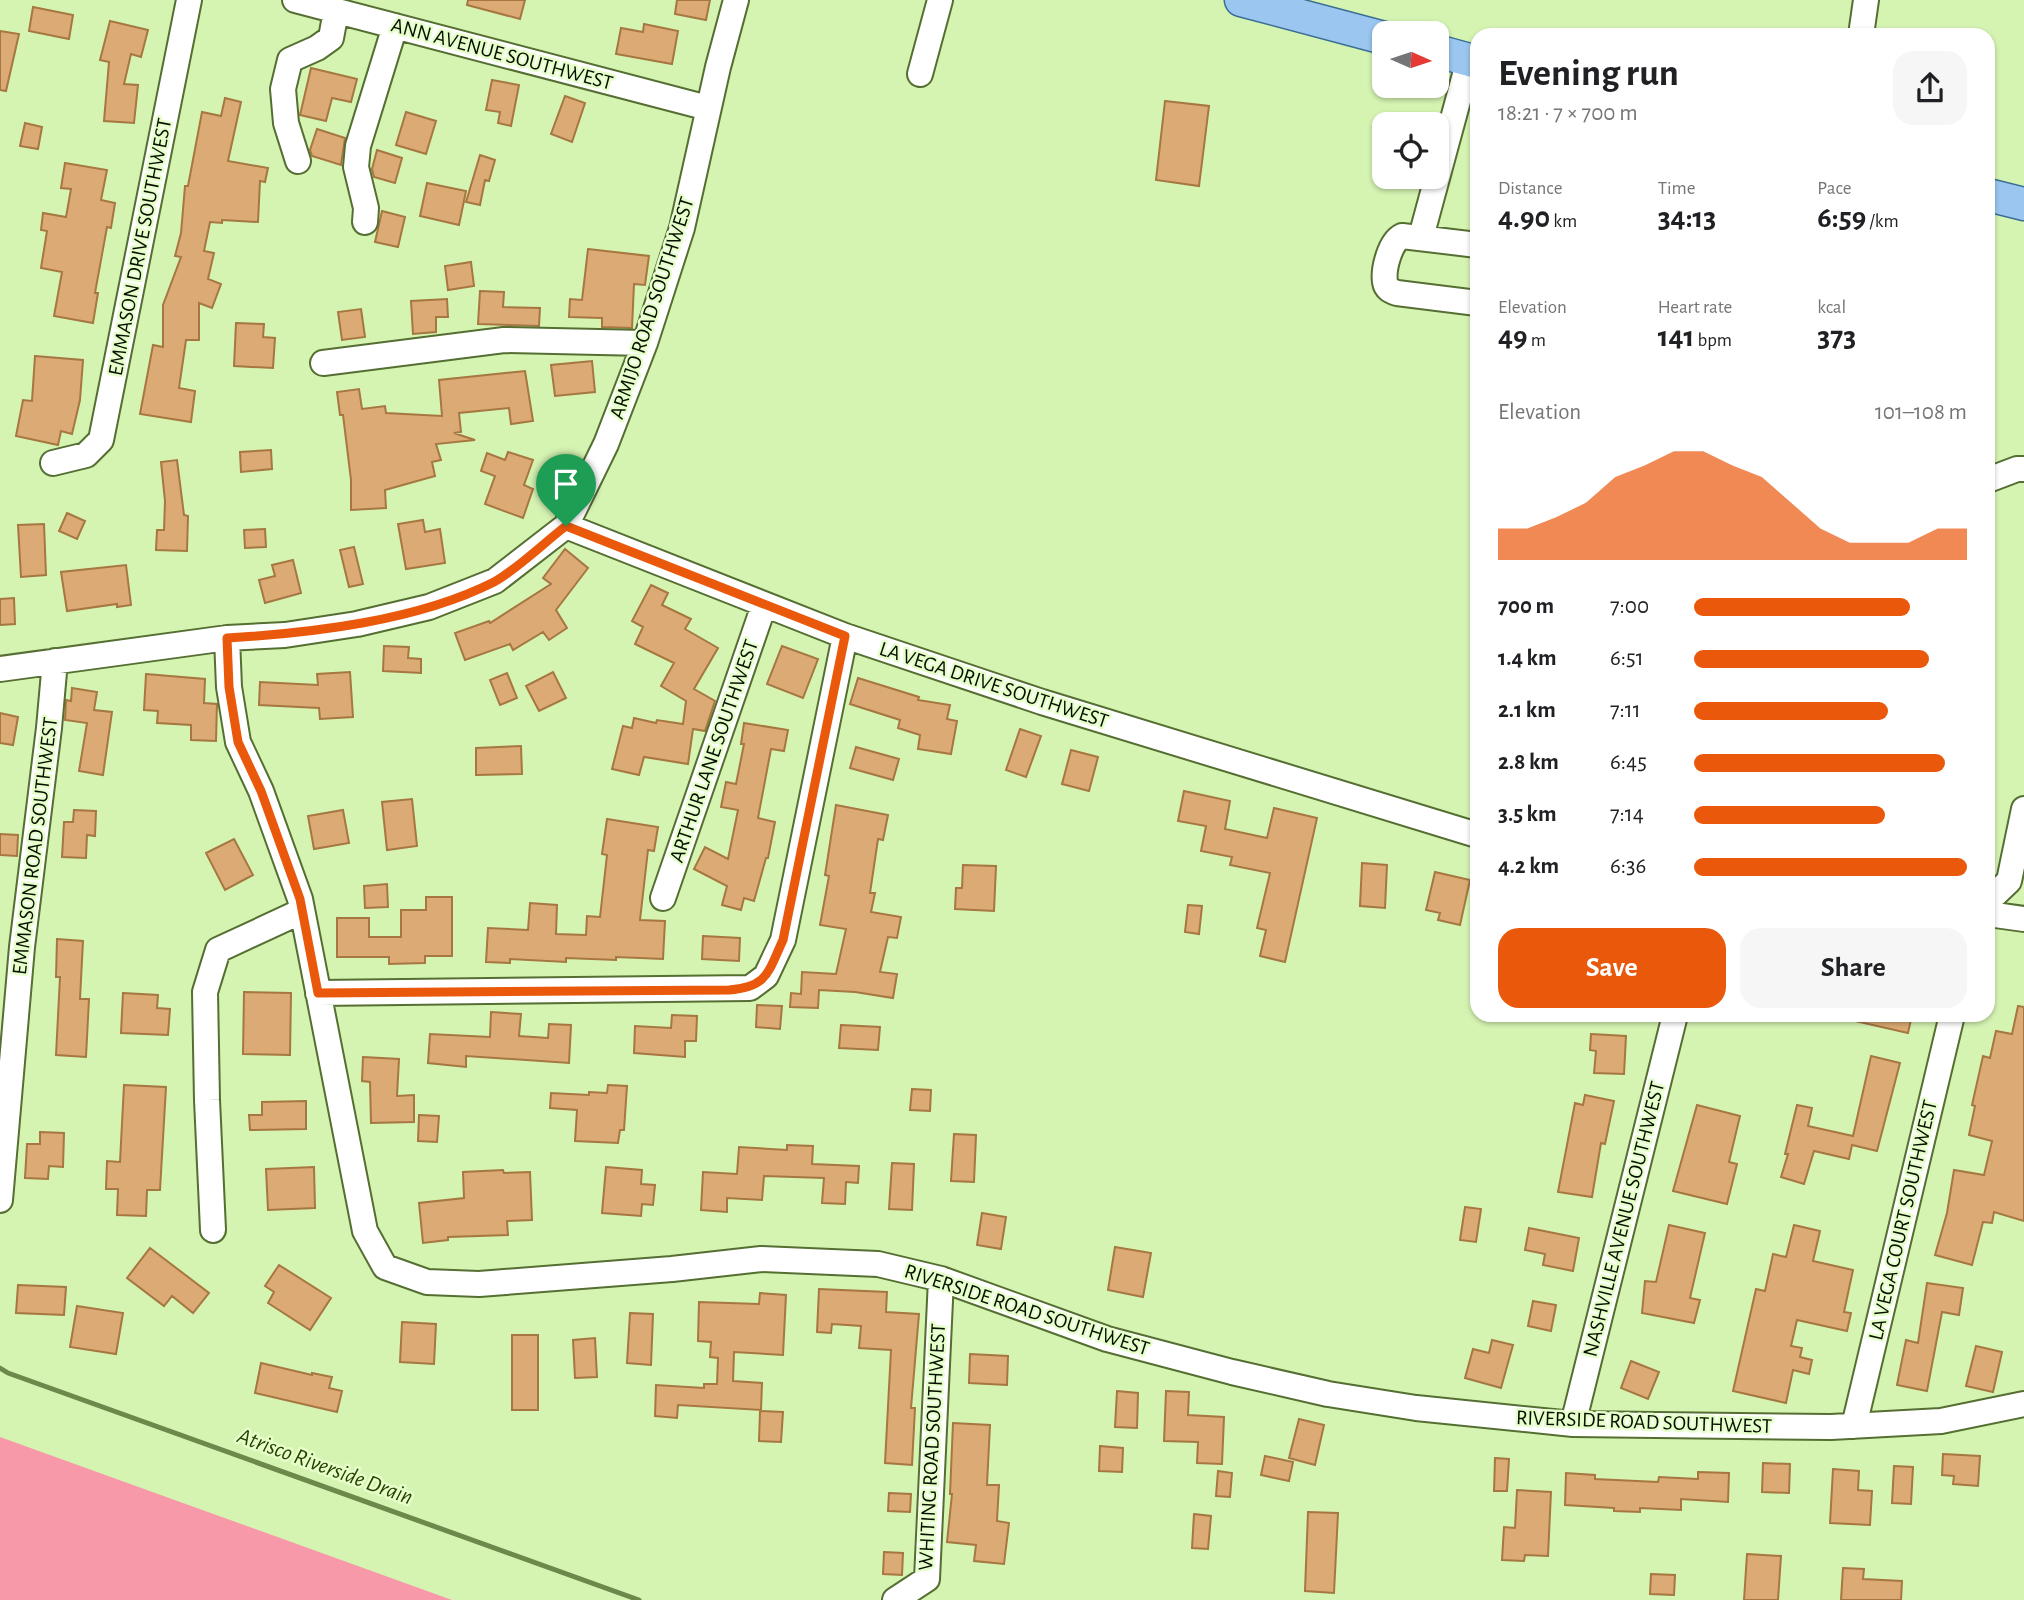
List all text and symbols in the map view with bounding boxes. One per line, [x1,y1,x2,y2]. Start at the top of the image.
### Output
street label: ANN AVENUE SOUTHWEST [389,14,615,94]
north arrow [1372,21,1449,98]
map controls [1372,21,1449,189]
button: share [1893,51,1967,125]
text: Evening run [1498,55,1679,93]
text: 18:21 · 7 × 700 m [1498,102,1638,125]
button: locate [1372,112,1449,189]
street label: EMMASON DRIVE SOUTHWEST [105,116,175,378]
text: Distance [1498,179,1562,198]
text: Time [1658,179,1696,198]
text: Pace [1817,179,1852,198]
street label: ARMIJO ROAD SOUTHWEST [606,194,698,422]
text: 4.90 [1498,203,1550,233]
text: 34:13 [1658,203,1716,233]
text: 6:59 [1817,203,1866,233]
text: km [1550,212,1577,231]
text: /km [1866,212,1899,231]
text: Elevation [1498,298,1567,317]
text: Heart rate [1658,298,1732,317]
text: kcal [1817,298,1846,317]
text: 49 [1498,322,1528,352]
text: 141 [1658,322,1694,352]
text: 373 [1817,322,1856,352]
text: m [1528,331,1546,350]
text: bpm [1694,331,1732,350]
text: Elevation [1498,401,1581,424]
text: 101–108 m [1875,401,1967,424]
pin [536,454,596,526]
icon: arrive [547,465,585,503]
text: 700 m [1498,595,1554,618]
text: 7:00 [1610,595,1649,618]
street label: ARTHUR LANE SOUTHWEST [666,637,762,865]
street label: LA VEGA DRIVE SOUTHWEST [877,638,1111,732]
text: 1.4 km [1498,647,1557,670]
text: 6:51 [1610,647,1644,670]
text: 2.1 km [1498,699,1556,722]
text: 7:11 [1610,699,1641,722]
street label: EMMASON ROAD SOUTHWEST [9,716,61,976]
text: 2.8 km [1498,751,1559,774]
text: 6:45 [1610,751,1647,774]
text: 3.5 km [1498,803,1557,826]
text: 7:14 [1610,803,1644,826]
text: 4.2 km [1498,855,1559,878]
text: 6:36 [1610,855,1646,878]
button: Save [1498,928,1726,1008]
button: Share [1740,928,1967,1008]
street label: NASHVILLE AVENUE SOUTHWEST [1580,1079,1668,1359]
street label: LA VEGA COURT SOUTHWEST [1865,1098,1941,1342]
street label: RIVERSIDE ROAD SOUTHWEST [902,1260,1152,1360]
street label: WHITING ROAD SOUTHWEST [915,1323,949,1571]
street label: RIVERSIDE ROAD SOUTHWEST [1516,1407,1772,1437]
water label: Atrisco Riverside Drain [233,1424,416,1509]

